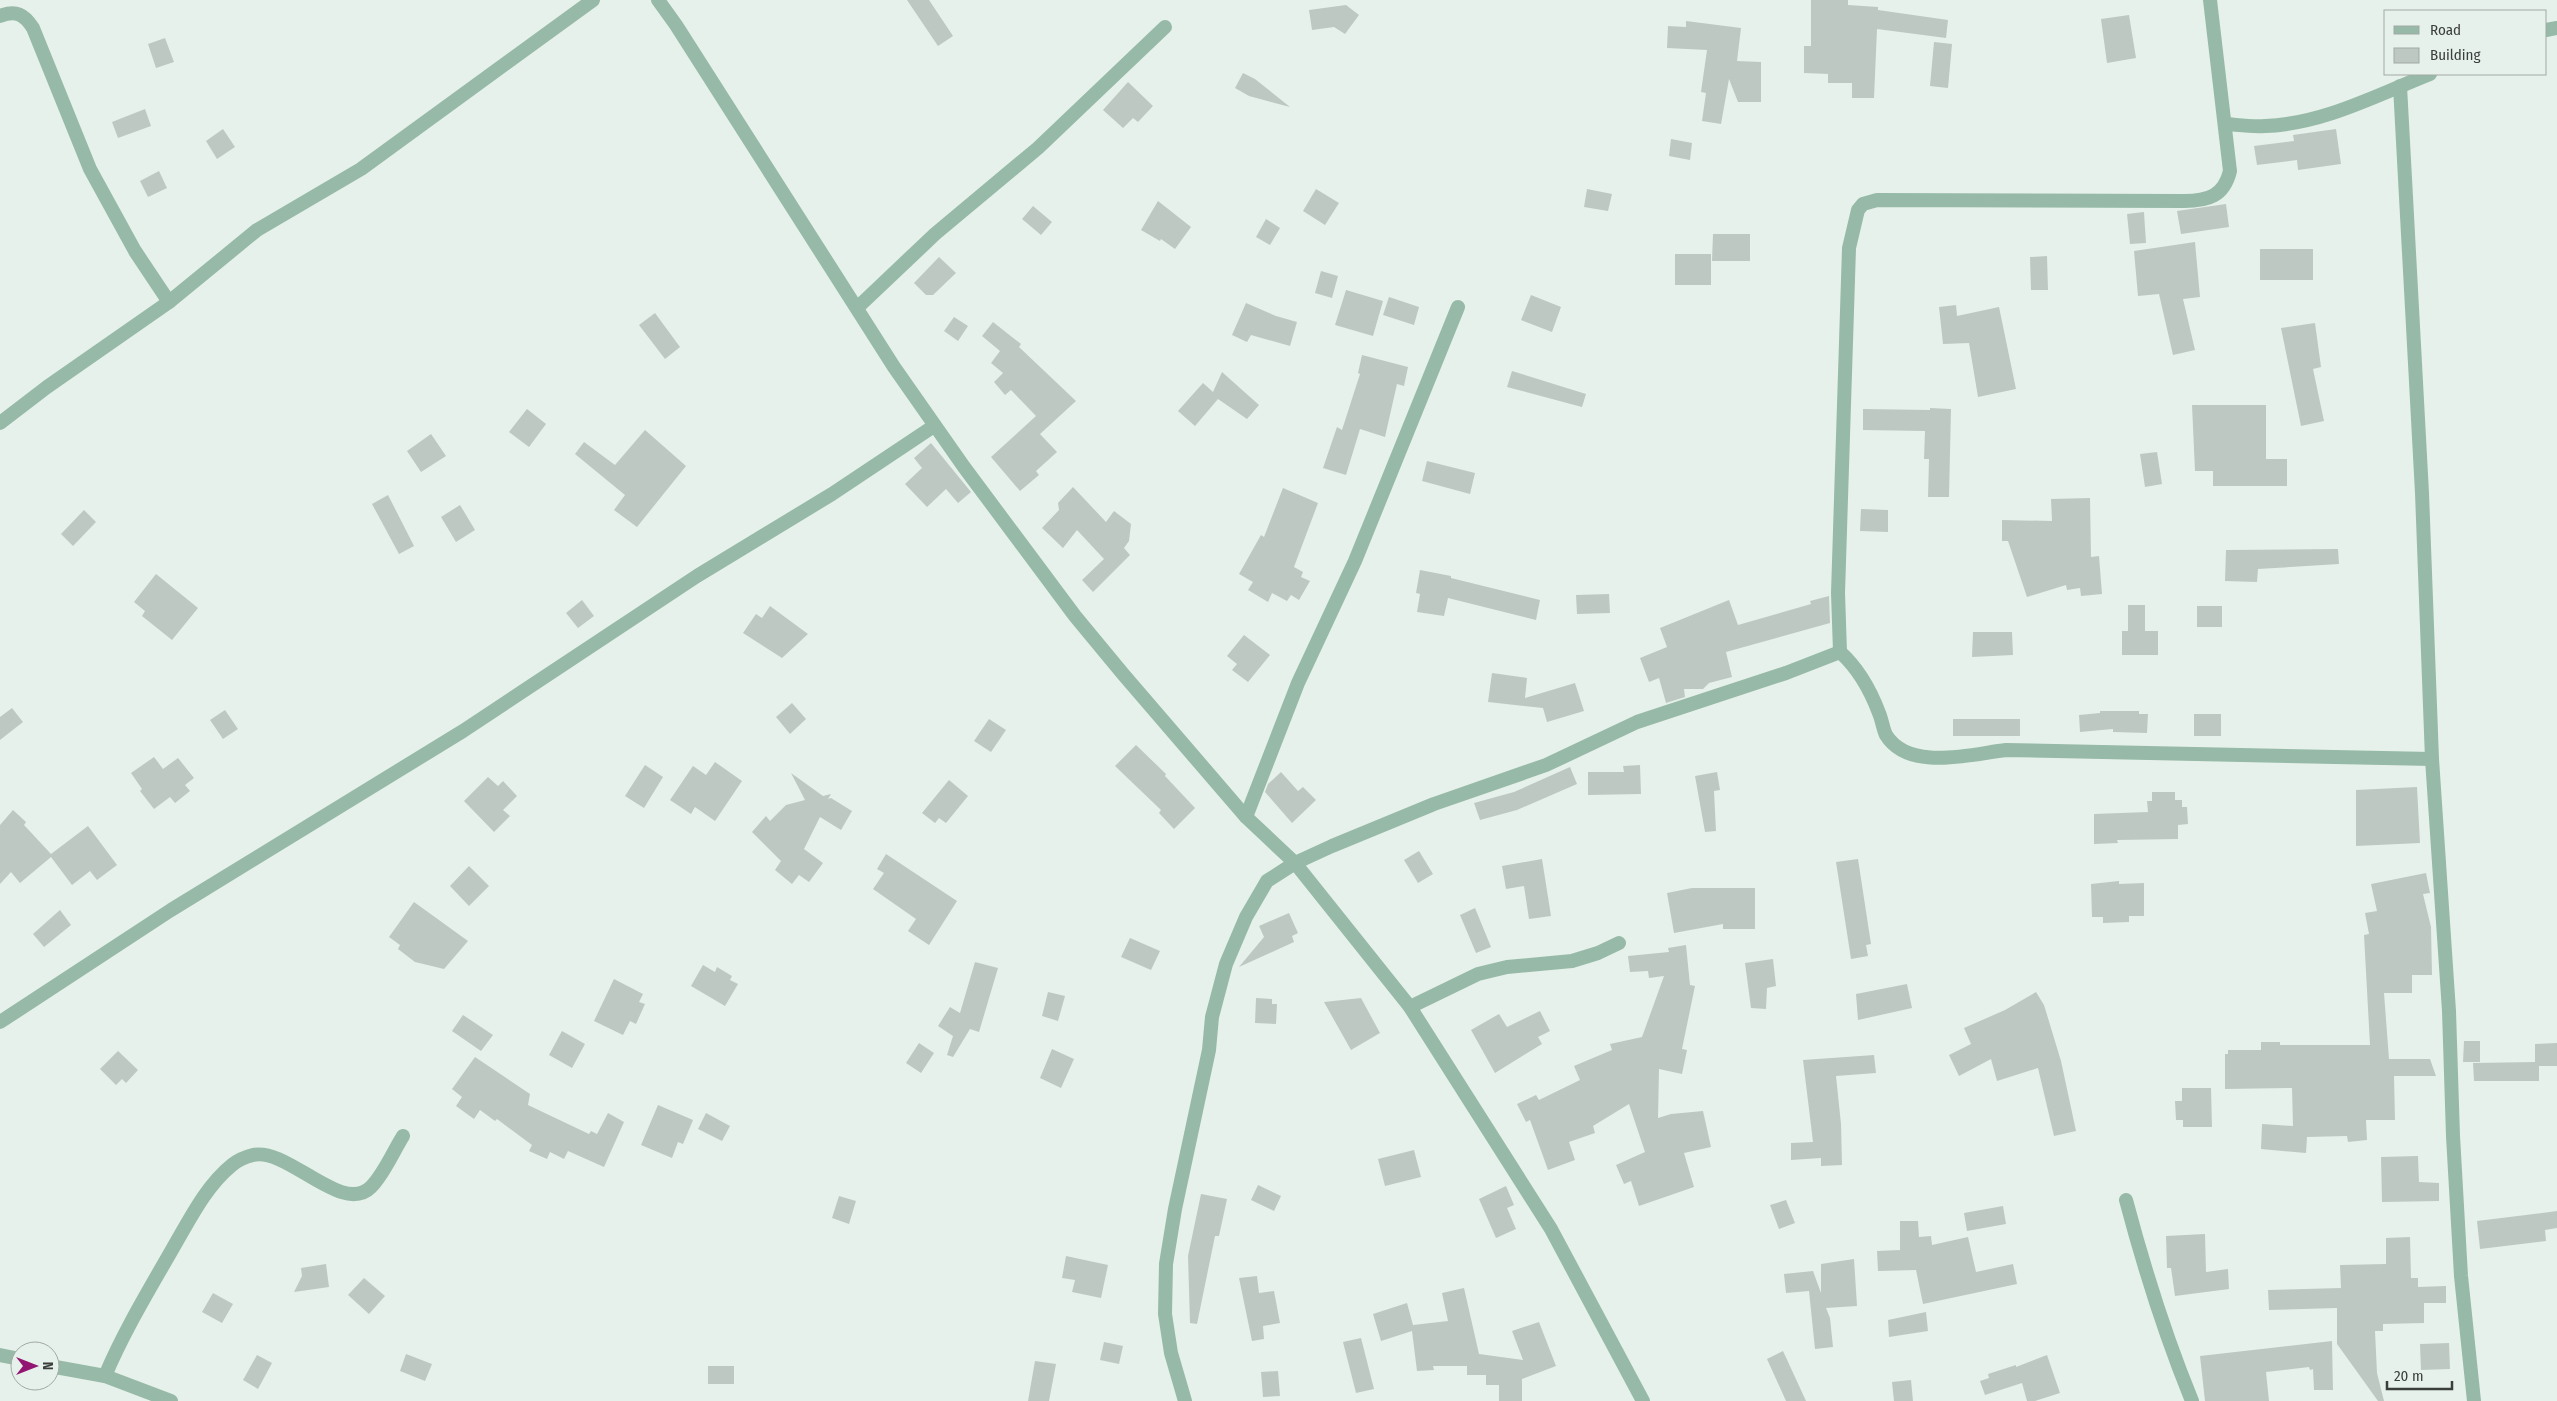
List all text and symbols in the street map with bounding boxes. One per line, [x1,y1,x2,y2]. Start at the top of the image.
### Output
legend [2384,10,2547,75]
text: Road [2430,21,2461,39]
text: Building [2430,46,2481,64]
north arrow [10,1341,60,1391]
scale bar [2387,1358,2452,1390]
text: N [39,1362,56,1370]
text: 20 m [2394,1367,2424,1385]

